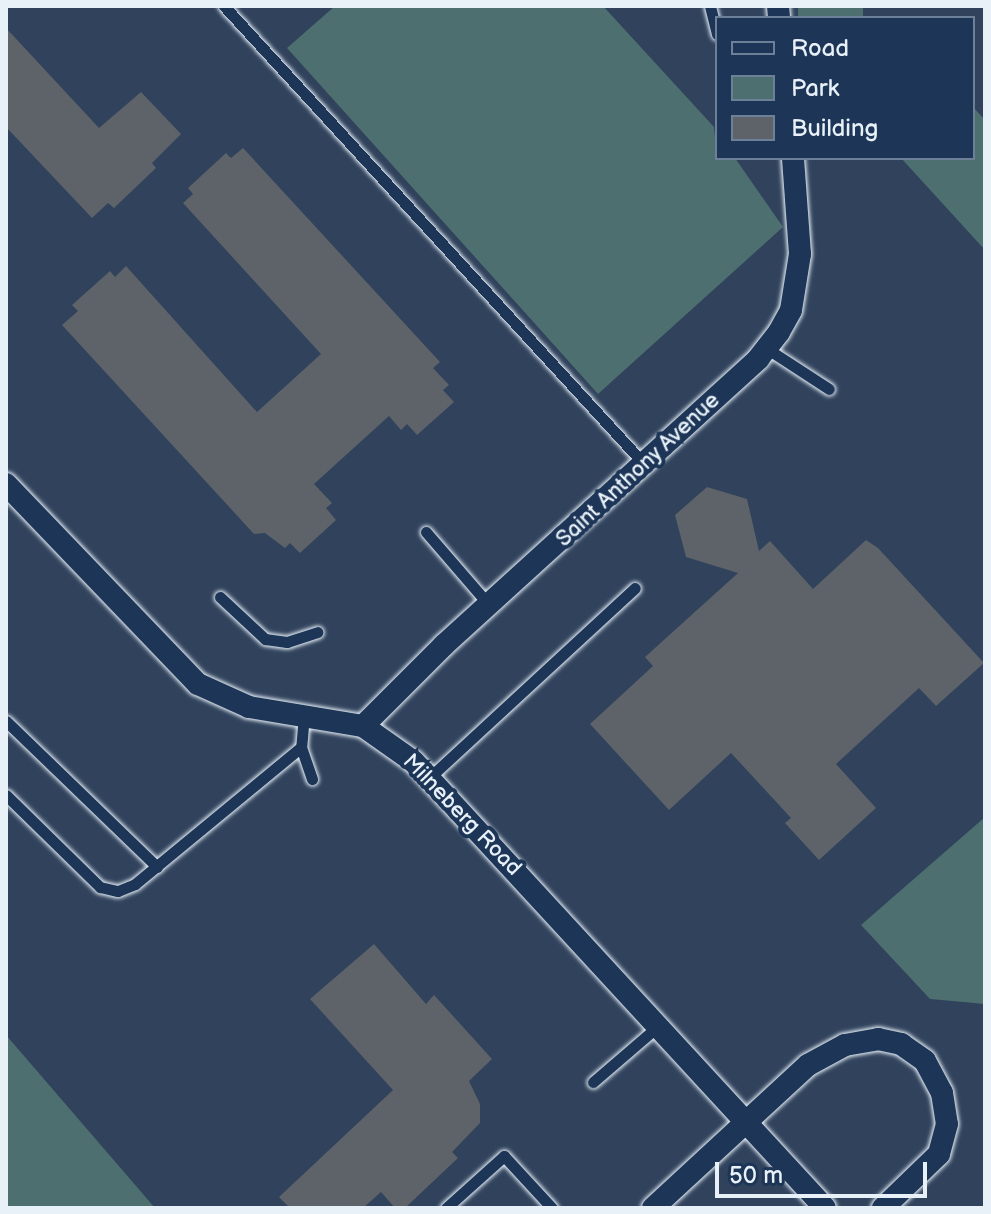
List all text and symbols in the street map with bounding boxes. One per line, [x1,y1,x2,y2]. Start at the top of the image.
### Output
legend [715,16,975,160]
text: Road [791,34,849,63]
text: Park [791,74,839,103]
text: Building [791,114,878,143]
street label: Saint Anthony Avenue [550,387,726,553]
street label: Milneberg Road [397,749,527,881]
scale bar [719,1146,931,1196]
text: 50 m [729,1161,783,1190]

